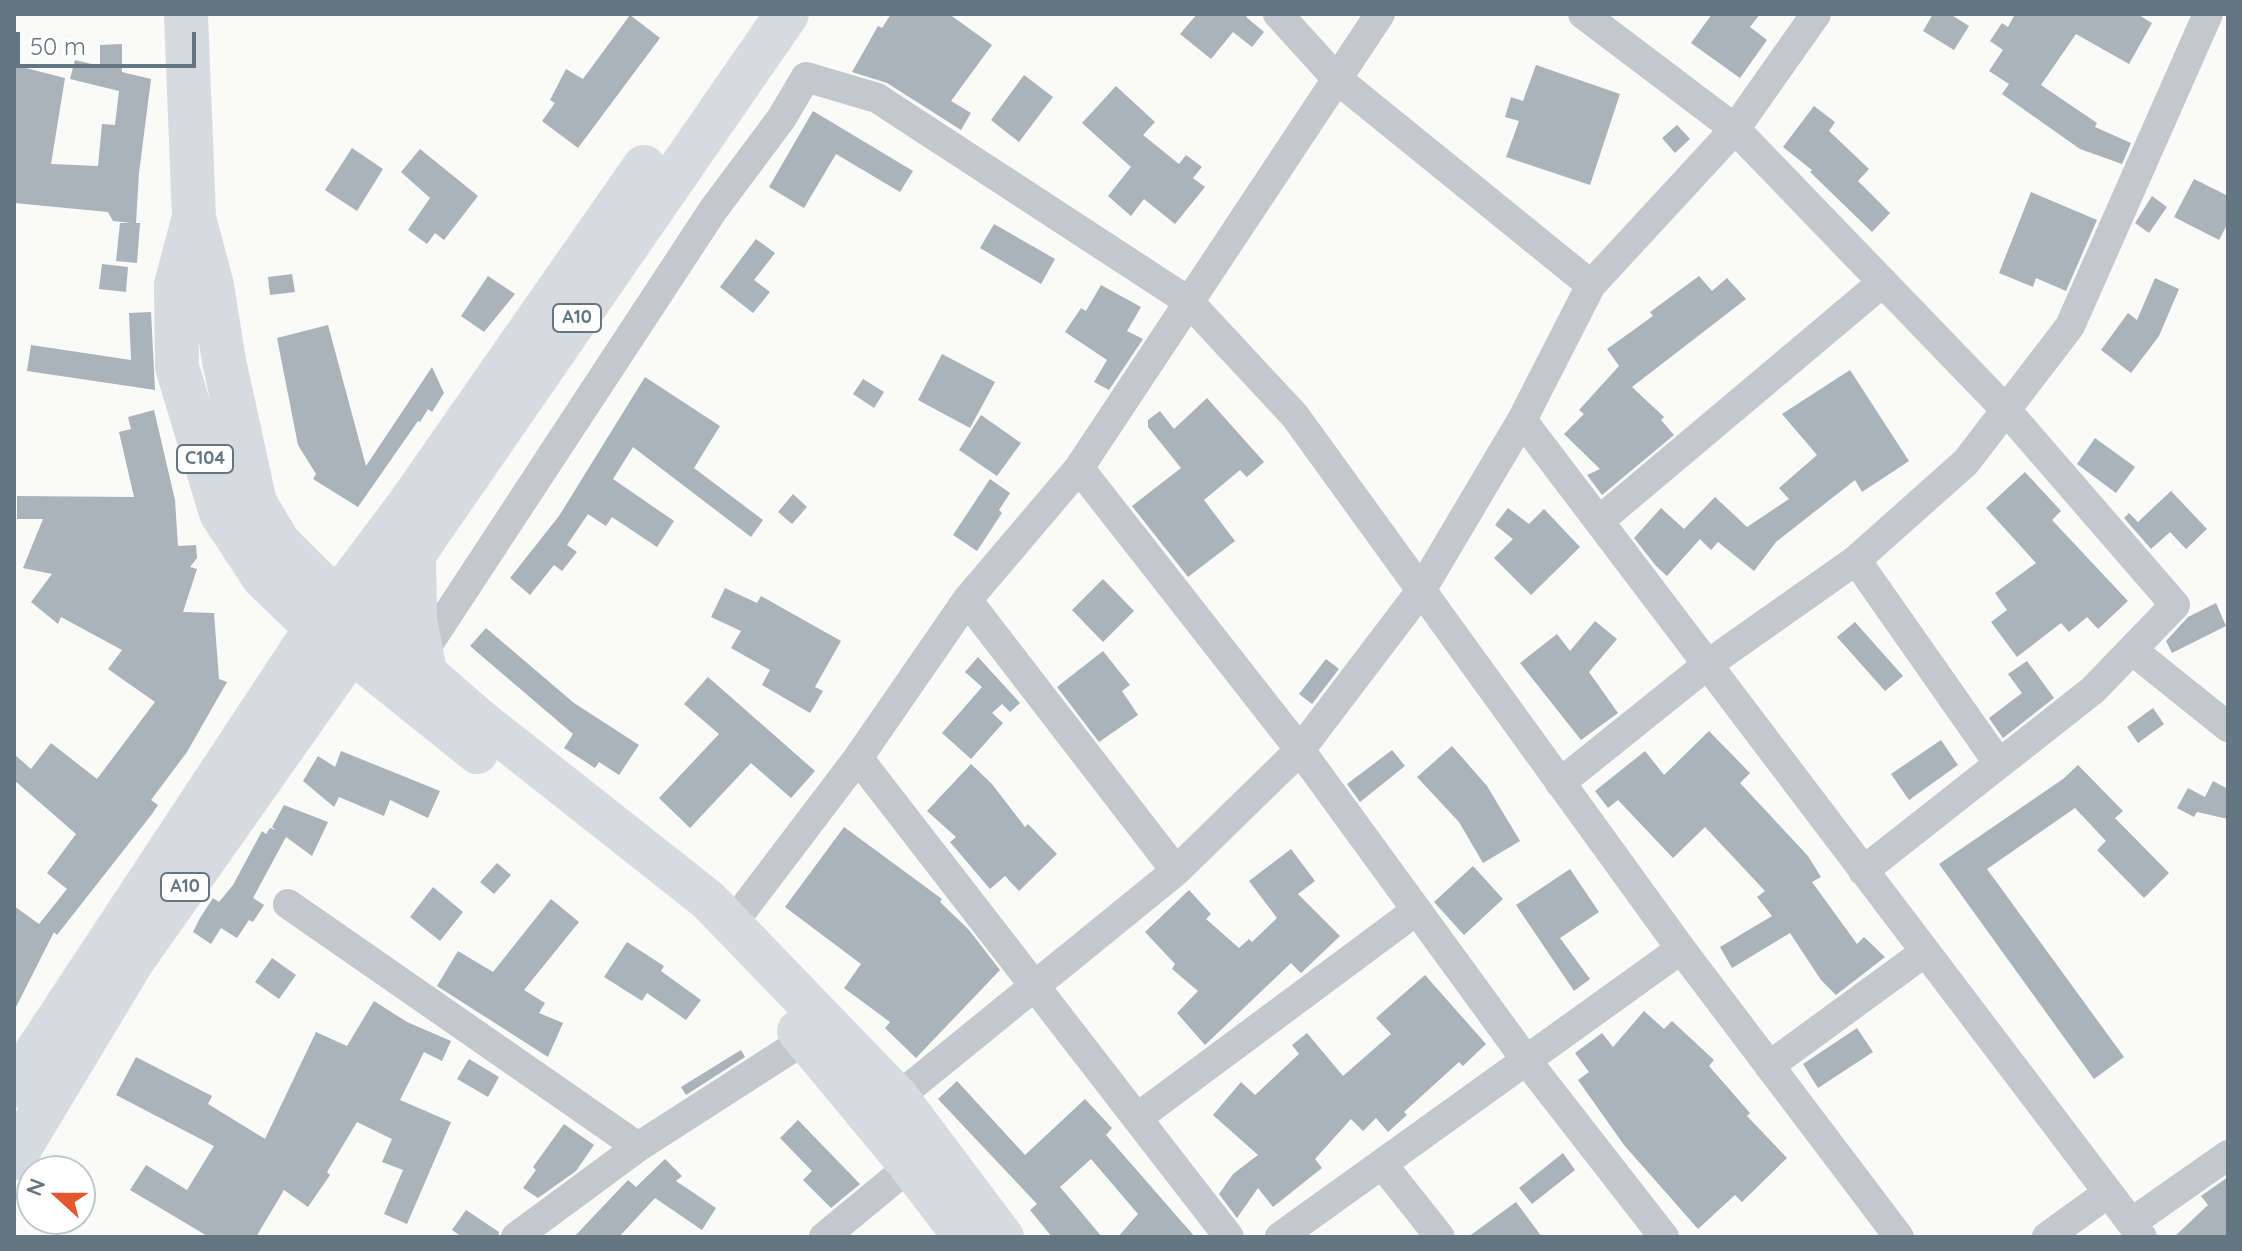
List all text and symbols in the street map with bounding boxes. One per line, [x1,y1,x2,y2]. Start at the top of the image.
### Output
scale bar [20,16,200,66]
text: 50 m [30,31,86,61]
road number: A10 [553,304,601,332]
road number: C104 [177,445,233,473]
road number: A10 [161,873,209,901]
north arrow [16,1155,96,1235]
text: N [19,1175,51,1200]

